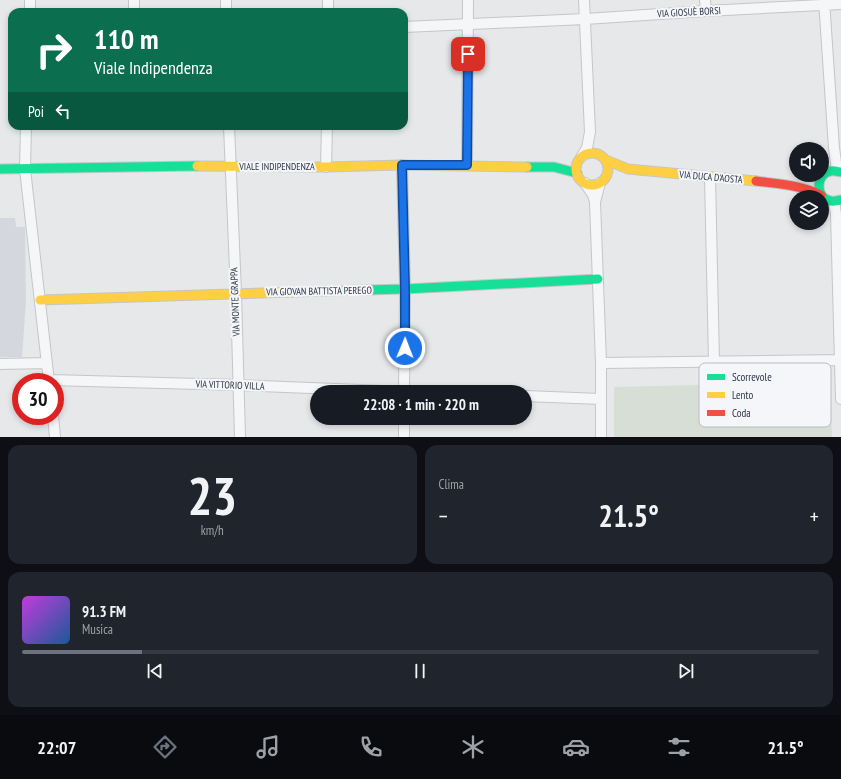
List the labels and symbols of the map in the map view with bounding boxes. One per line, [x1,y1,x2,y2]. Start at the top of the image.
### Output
street label: VIA GIOSUÈ BORSI [656,4,721,20]
pin [451,37,485,71]
street label: VIALE INDIPENDENZA [238,160,315,173]
street label: VIA DUCA D'AOSTA [678,168,743,186]
street label: VIA MONTE GRAPPA [227,267,243,338]
street label: VIA GIOVAN BATTISTA PEREGO [265,284,373,298]
position arrow [384,327,426,369]
legend [699,363,831,427]
text: Scorrevole [732,370,772,384]
speed limit sign: 30 [12,373,64,425]
street label: VIA VITTORIO VILLA [194,377,265,393]
text: Lento [732,388,753,402]
text: Coda [732,406,751,420]

